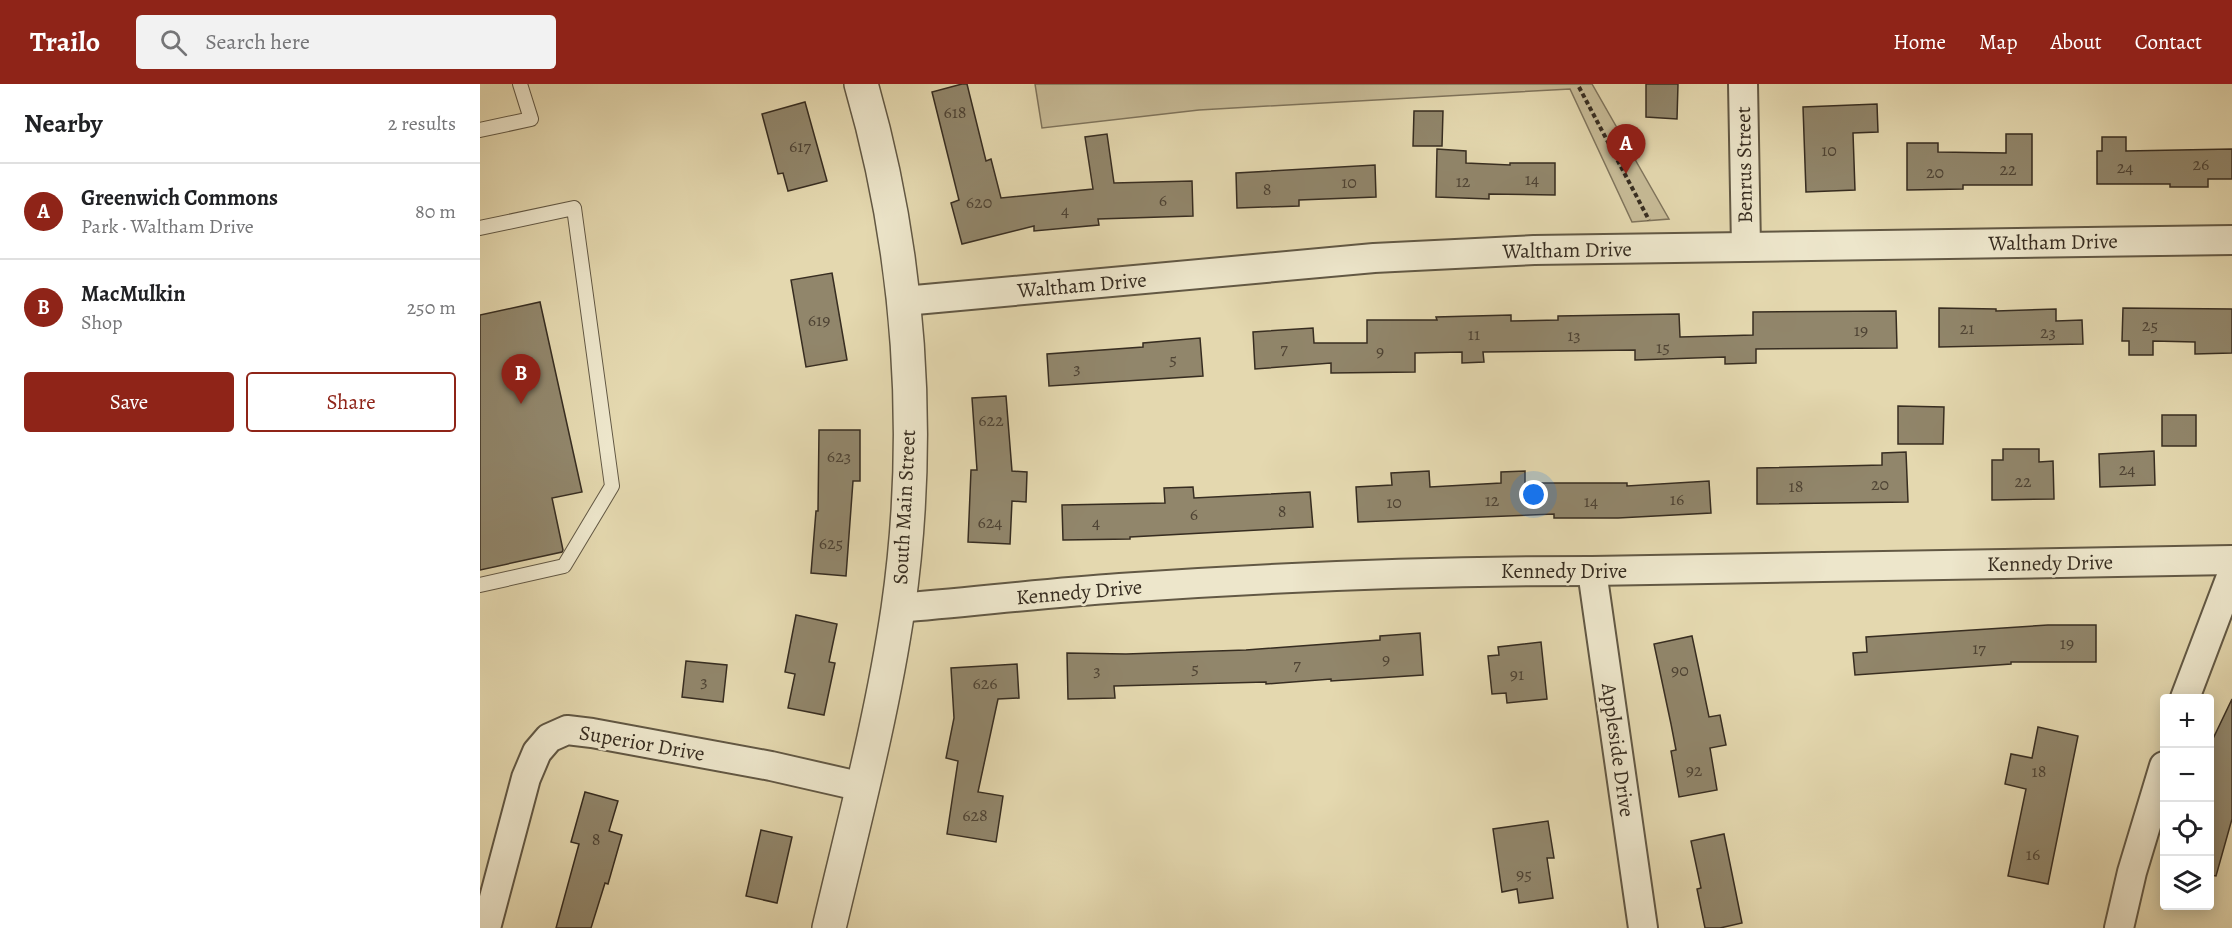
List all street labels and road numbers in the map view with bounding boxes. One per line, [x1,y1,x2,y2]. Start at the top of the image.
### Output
street label: Benrus Street [1729,106,1759,224]
street label: Waltham Drive [1987,227,2118,257]
street label: Waltham Drive [1501,235,1632,265]
street label: Waltham Drive [1015,265,1148,305]
street label: South Main Street [886,429,922,585]
street label: Kennedy Drive [1987,548,2113,578]
street label: Kennedy Drive [1501,557,1627,585]
street label: Kennedy Drive [1015,573,1143,611]
street label: Appleside Drive [1595,680,1641,819]
street label: Superior Drive [577,718,707,768]

